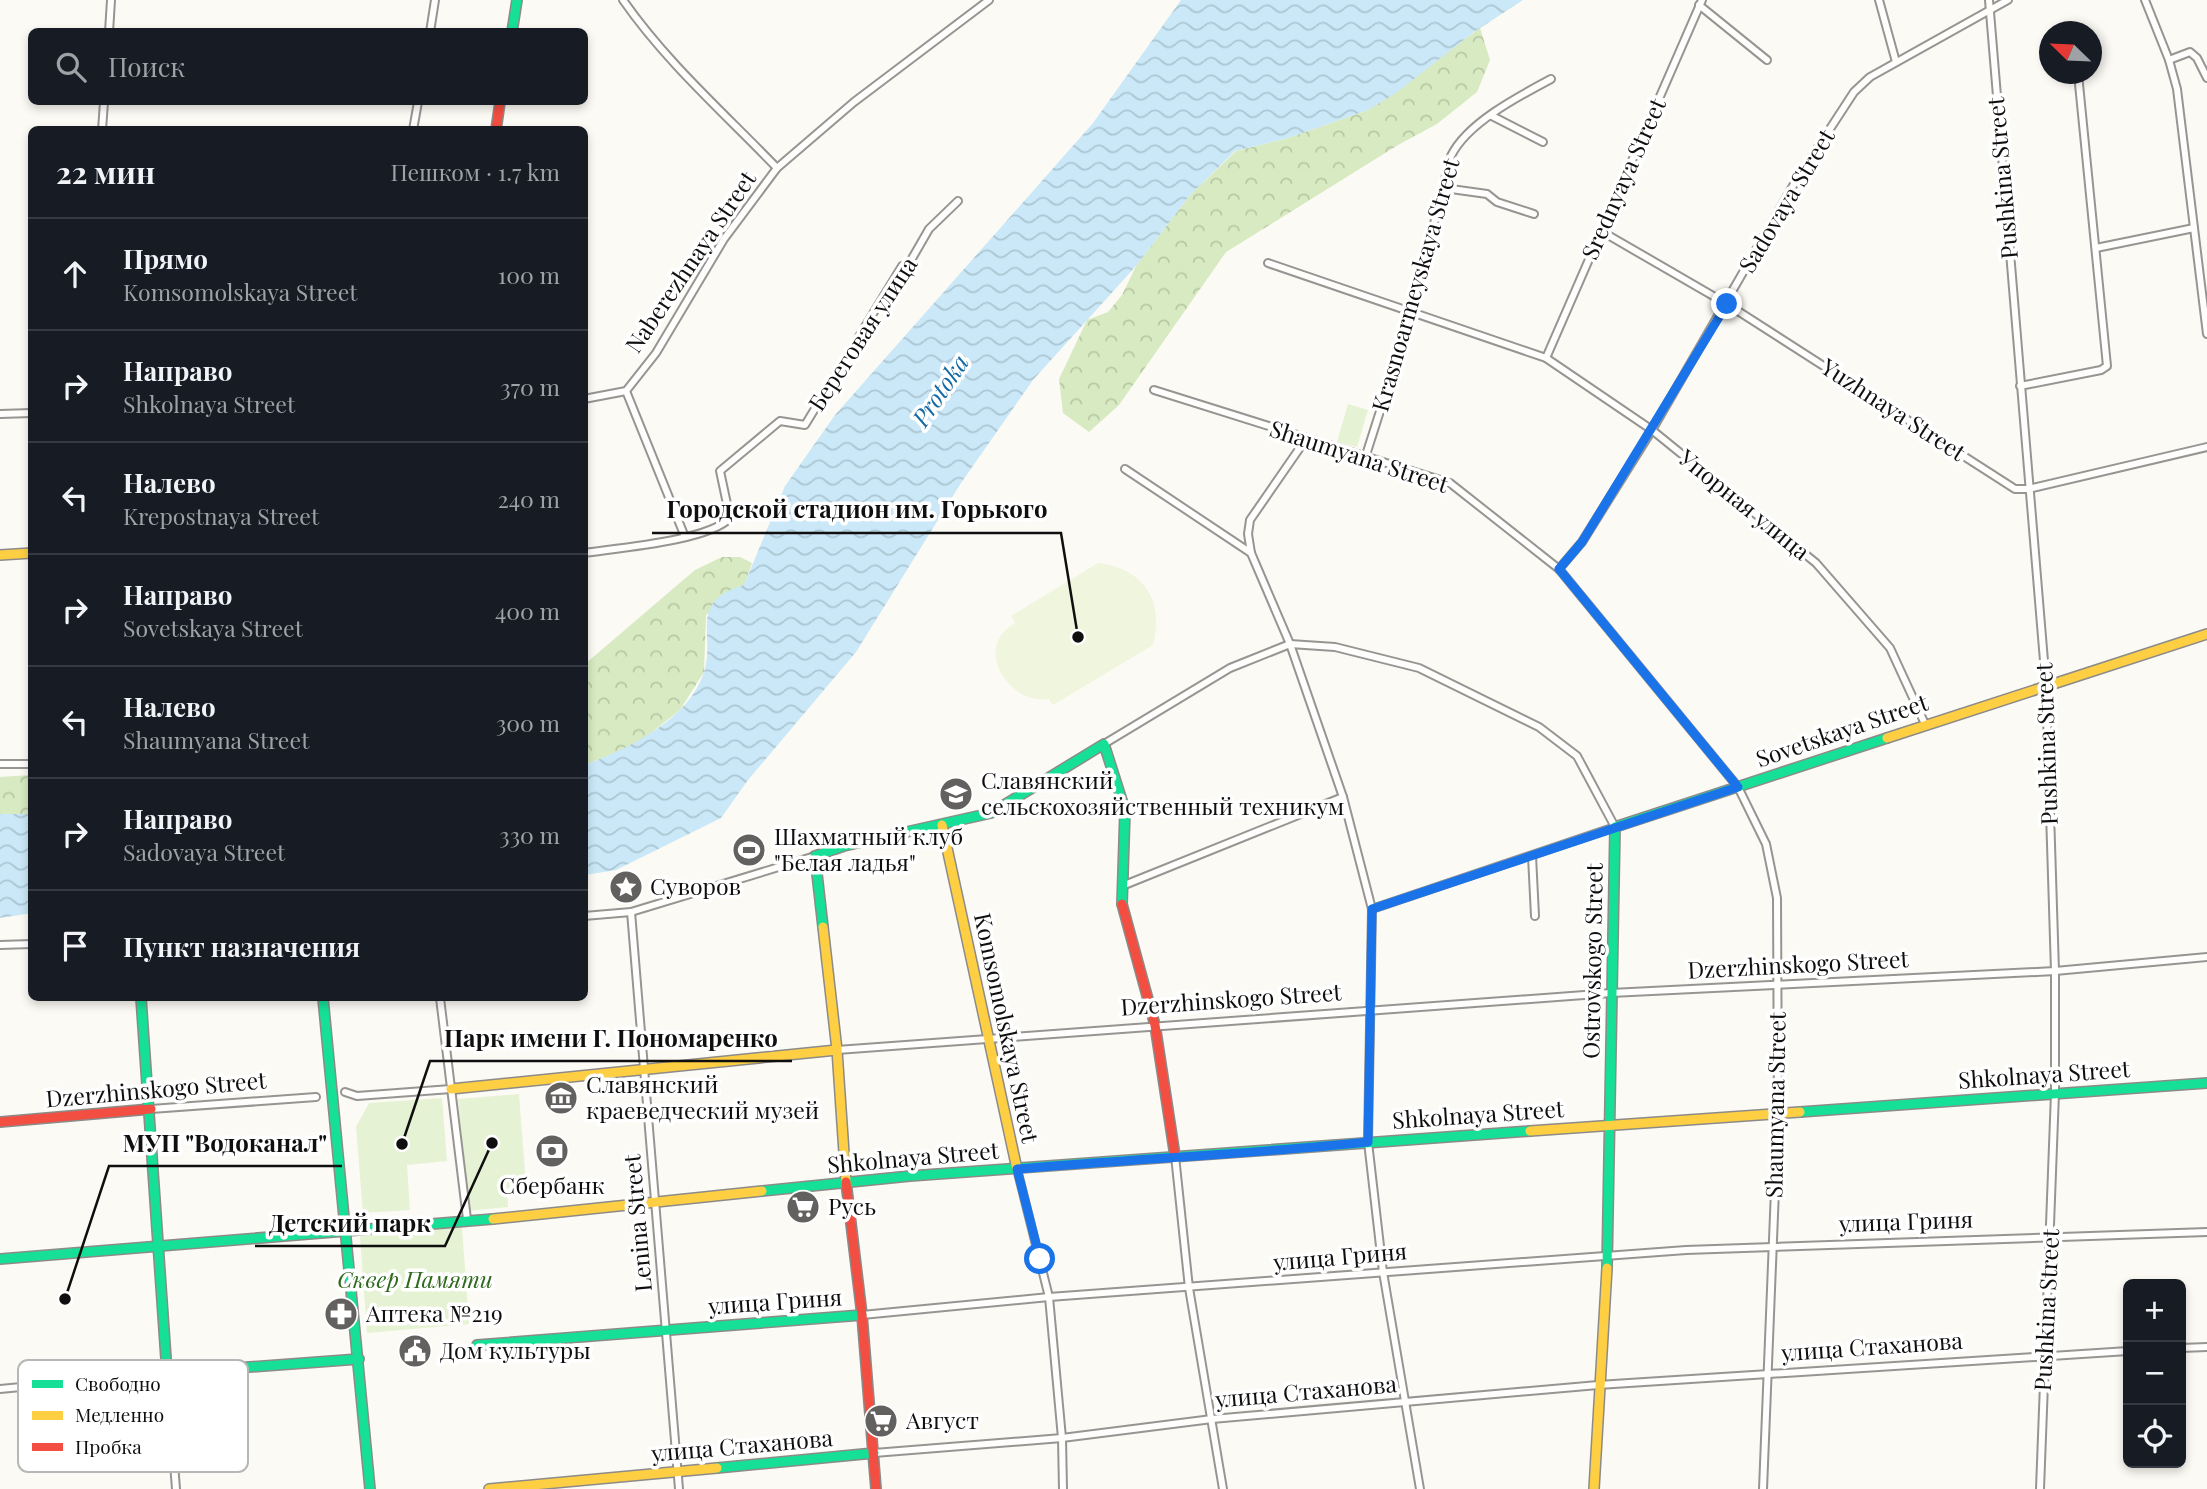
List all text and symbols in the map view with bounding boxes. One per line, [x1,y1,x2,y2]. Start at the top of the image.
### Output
north arrow [2039,21,2102,84]
search box [28,28,588,105]
icon: search [52,48,90,86]
text: Поиск [108,49,185,84]
street label: Srednyaya Street [1573,92,1672,264]
street label: Pushkina Street [1979,95,2024,260]
street label: Sadovaya Street [1731,122,1841,278]
text: 22 мин [56,152,155,192]
street label: Krasnoarmeyskaya Street [1363,153,1466,415]
text: Пешком · 1.7 km [390,156,560,187]
street label: Naberezhnaya Street [617,164,763,358]
text: Прямо [123,241,208,276]
street label: Береговая улица [800,250,923,416]
icon: ahead [56,255,94,293]
text: 100 m [498,259,560,290]
text: Komsomolskaya Street [123,276,358,307]
route end [1711,288,1742,319]
water label: Protoka [903,348,975,433]
street label: Yuzhnaya Street [1815,350,1973,467]
text: Направо [123,353,232,388]
icon: right [56,367,94,405]
text: 370 m [500,371,560,402]
text: Shkolnaya Street [123,388,295,419]
street label: Shaumyana Street [1266,412,1454,499]
street label: Упорная улица [1672,441,1817,567]
text: Налево [123,465,216,500]
icon: left [56,479,94,517]
text: 240 m [498,483,560,514]
callout: Городской cтадион им. Горького [652,488,1061,533]
text: Городской cтадион им. Горького [667,492,1047,524]
text: Krepostnaya Street [123,500,319,531]
text: Направо [123,577,232,612]
icon: right [56,591,94,629]
text: 400 m [495,595,560,626]
text: Sovetskaya Street [123,612,303,643]
street label: Pushkina Street [2027,662,2064,826]
street label: Sovetskaya Street [1751,685,1932,774]
text: Налево [123,689,216,724]
icon: left [56,703,94,741]
text: 300 m [496,707,560,738]
text: Shaumyana Street [123,724,309,755]
place label: Славянский сельскохозяйственный техникум [981,764,1344,821]
school or university icon: Славянский сельскохозяйственный техникум [937,775,975,813]
text: Направо [123,801,232,836]
icon: right [56,815,94,853]
text: 330 m [499,819,560,850]
place label: Шахматный клуб "Белая ладья" [774,820,963,877]
sports icon: Шахматный клуб "Белая ладья" [730,831,768,869]
text: Sadovaya Street [123,836,285,867]
street label: Ostrovskogo Street [1574,862,1609,1059]
place icon: Суворов [607,868,645,906]
place label: Суворов [650,870,741,901]
street label: Komsomolskaya Street [968,910,1047,1146]
icon: arrive [56,927,94,965]
text: Пункт назначения [123,929,360,964]
street label: Dzerzhinskogo Street [1687,942,1910,985]
street label: Dzerzhinskogo Street [1119,975,1343,1022]
street label: Shaumyana Street [1757,1011,1792,1198]
callout: Парк имени Г. Пономаренко [430,1016,792,1061]
text: Парк имени Г. Пономаренко [444,1021,778,1053]
street label: Shkolnaya Street [1957,1052,2132,1095]
street label: Dzerzhinskogo Street [44,1063,268,1114]
place label: Славянский краеведческий музей [586,1068,819,1125]
museum icon: Славянский краеведческий музей [542,1079,580,1117]
street label: Shkolnaya Street [1391,1092,1566,1135]
callout: МУП "Водоканал" [109,1121,342,1166]
text: МУП "Водоканал" [123,1126,327,1158]
bank icon: Сбербанк [533,1132,571,1170]
street label: Shkolnaya Street [826,1133,1001,1179]
street label: Lenina Street [615,1152,658,1293]
place label: Сбербанк [499,1169,605,1200]
supermarket icon: Русь [784,1188,822,1226]
place label: Русь [828,1190,876,1221]
callout: Детский парк [255,1201,445,1246]
street label: улица Гриня [1837,1203,1974,1238]
text: Детский парк [269,1206,431,1238]
street label: Pushkina Street [2026,1227,2065,1392]
street label: улица Гриня [1271,1234,1408,1277]
route start [1024,1243,1055,1274]
park label: Сквер Памяти [337,1263,493,1294]
map controls [2123,1279,2186,1468]
button: + [2123,1279,2186,1342]
street label: улица Гриня [706,1280,843,1321]
pharmacy icon: Аптека №219 [322,1295,360,1333]
place label: Аптека №219 [365,1297,503,1328]
street label: улица Стаханова [1779,1324,1964,1367]
public building icon: Дом культуры [396,1332,434,1370]
place label: Дом культуры [440,1334,591,1365]
button: − [2123,1342,2186,1405]
legend [18,1360,248,1472]
street label: улица Стаханова [1213,1367,1398,1414]
text: Свободно [75,1370,161,1396]
text: Медленно [75,1401,164,1427]
supermarket icon: Август [862,1402,900,1440]
place label: Август [905,1404,979,1435]
button: locate [2123,1405,2186,1468]
street label: улица Стаханова [649,1421,834,1468]
text: Пробка [75,1433,142,1459]

